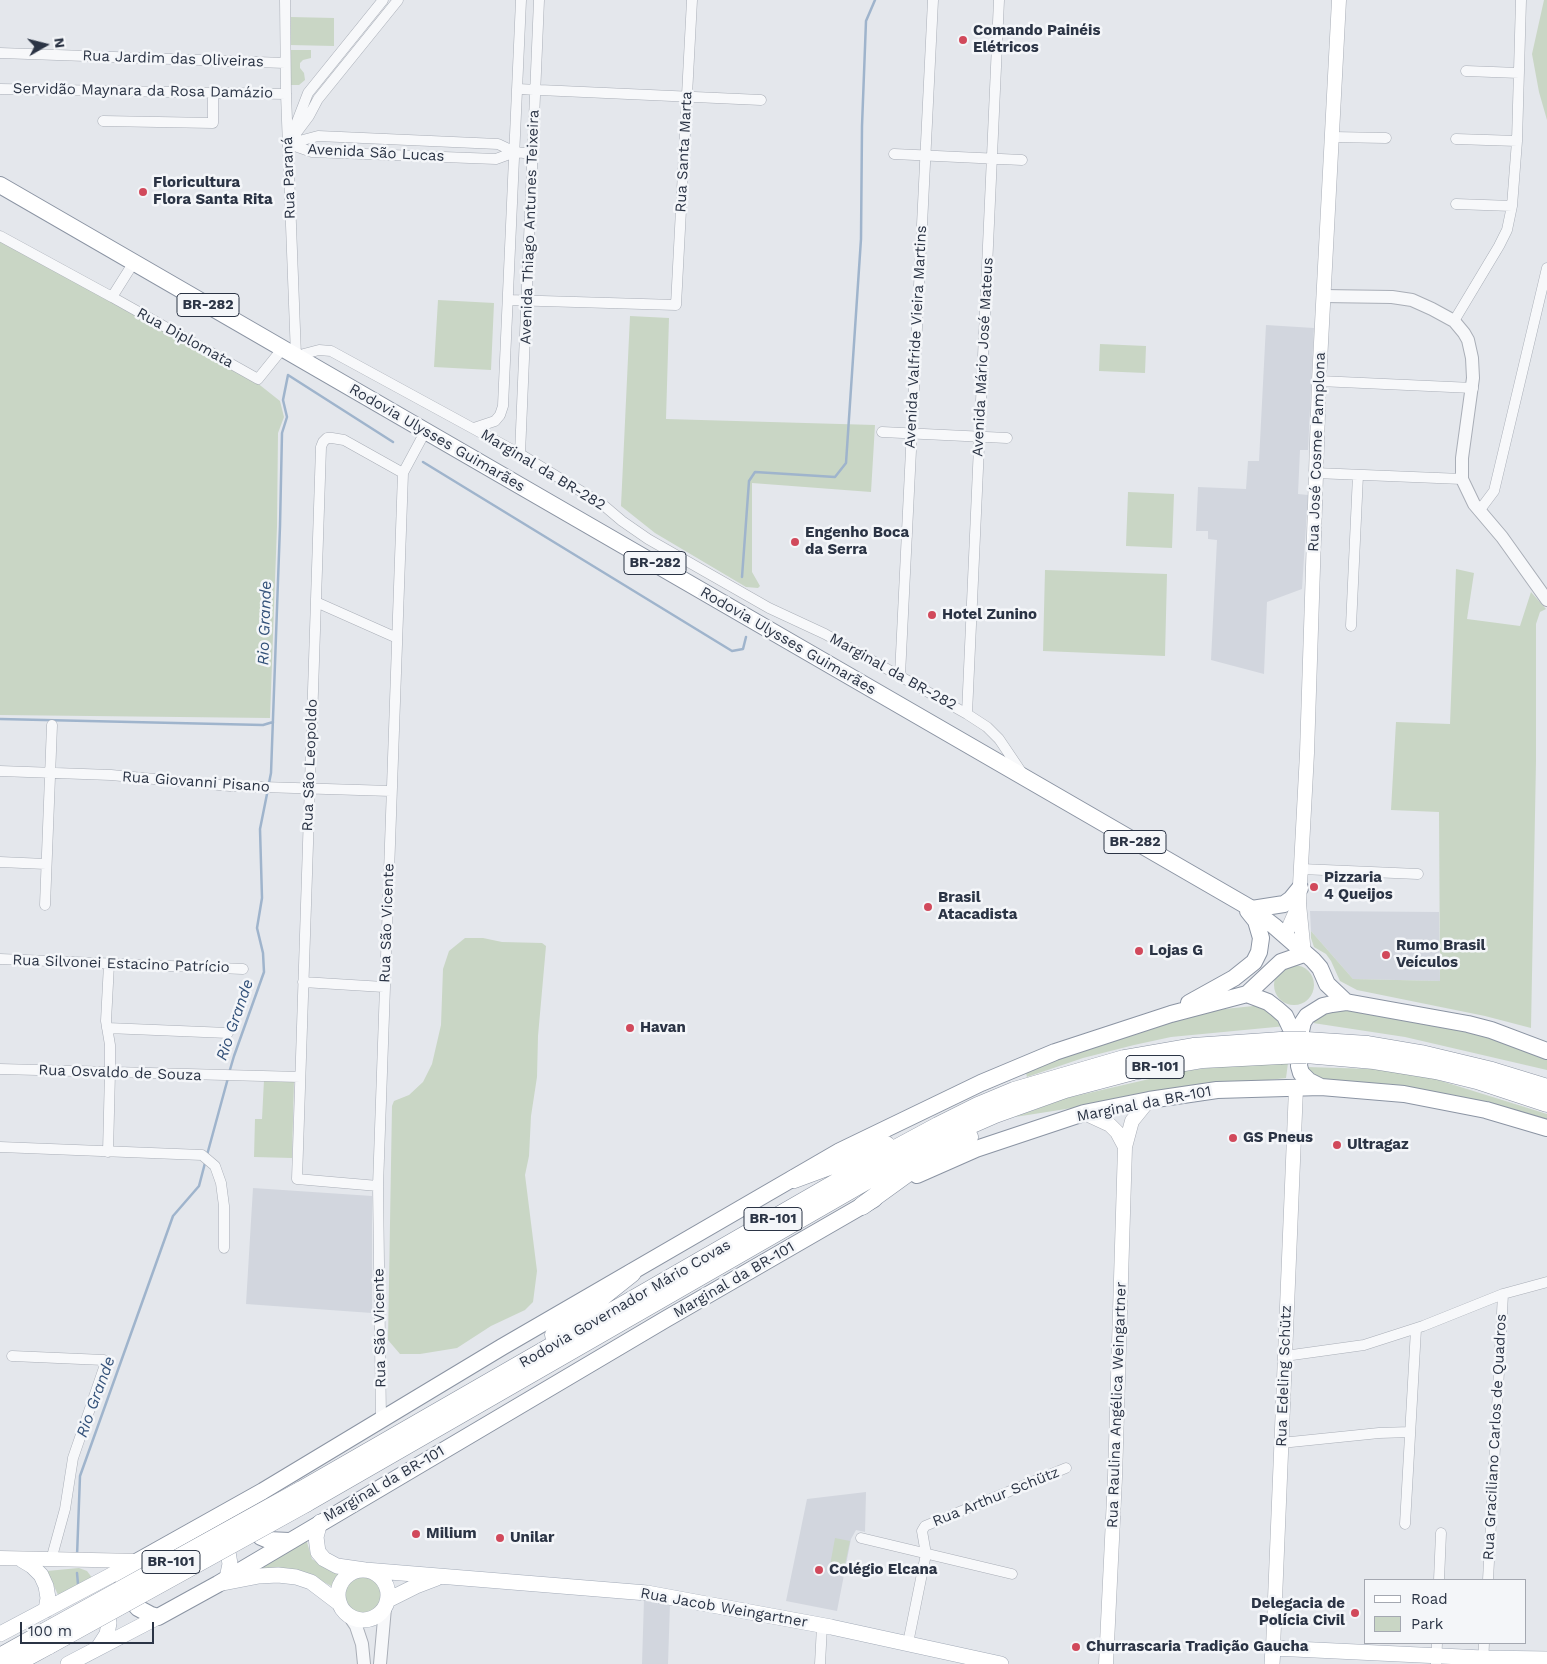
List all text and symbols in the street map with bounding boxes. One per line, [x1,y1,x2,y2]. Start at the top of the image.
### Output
north arrow [20,20,70,70]
place label: Comando Painéis Elétricos [973,22,1100,57]
marker: Comando Painéis Elétricos [957,34,969,46]
text: N [51,37,68,49]
street label: Rua Jardim das Oliveiras [82,47,264,71]
street label: Servidão Maynara da Rosa Damázio [13,80,273,102]
street label: Rua Santa Marta [672,91,696,213]
street label: Avenida Thiago Antunes Teixeira [517,109,543,345]
street label: Rua Paraná [279,136,299,220]
street label: Avenida São Lucas [307,140,445,166]
place label: Floricultura Flora Santa Rita [153,174,273,209]
marker: Floricultura Flora Santa Rita [137,186,149,198]
street label: Avenida Valfride Vieira Martins [901,225,931,449]
street label: Avenida Mário José Mateus [969,257,997,457]
road number: BR-282 [177,294,239,316]
street label: Rua Diplomata [134,304,236,372]
street label: Rua José Cosme Pamplona [1305,352,1329,552]
street label: Rodovia Ulysses Guimarães [346,380,528,496]
street label: Marginal da BR-282 [477,426,609,514]
place label: Engenho Boca da Serra [805,524,909,559]
marker: Engenho Boca da Serra [789,536,801,548]
road number: BR-282 [624,552,686,574]
water label: Rio Grande [254,580,276,666]
street label: Rodovia Ulysses Guimarães [697,583,879,699]
place label: Hotel Zunino [942,606,1037,624]
marker: Hotel Zunino [926,609,938,621]
street label: Marginal da BR-282 [826,630,960,714]
street label: Rua São Leopoldo [299,698,321,832]
street label: Rua Giovanni Pisano [121,768,271,796]
road number: BR-282 [1104,830,1166,854]
street label: Rua São Vicente [376,863,398,983]
place label: Pizzaria 4 Queijos [1324,869,1393,904]
marker: Pizzaria 4 Queijos [1308,881,1320,893]
place label: Brasil Atacadista [938,889,1017,924]
marker: Brasil Atacadista [922,901,934,913]
place label: Rumo Brasil Veículos [1396,937,1486,972]
place label: Lojas G [1149,942,1203,960]
marker: Lojas G [1133,945,1145,957]
marker: Rumo Brasil Veículos [1380,949,1392,961]
street label: Rua Silvonei Estacino Patrício [12,951,230,977]
water label: Rio Grande [212,977,258,1063]
place label: Havan [640,1019,686,1037]
marker: Havan [624,1022,636,1034]
road number: BR-101 [1126,1056,1184,1078]
street label: Rua Osvaldo de Souza [38,1061,202,1085]
street label: Marginal da BR-101 [1075,1082,1213,1126]
place label: GS Pneus [1243,1129,1313,1147]
marker: GS Pneus [1227,1132,1239,1144]
place label: Ultragaz [1347,1136,1409,1154]
marker: Ultragaz [1331,1139,1343,1151]
road number: BR-101 [744,1208,802,1230]
street label: Rodovia Governador Mário Covas [516,1236,734,1372]
street label: Marginal da BR-101 [670,1238,798,1322]
street label: Rua São Vicente [370,1268,390,1388]
street label: Rua Raulina Angélica Weingartner [1104,1281,1130,1529]
street label: Rua Edeling Schütz [1273,1305,1295,1447]
street label: Rua Graciliano Carlos de Quadros [1480,1313,1510,1561]
water label: Rio Grande [72,1354,120,1440]
street label: Marginal da BR-101 [320,1442,448,1526]
street label: Rua Arthur Schütz [930,1463,1062,1531]
place label: Milium [426,1525,477,1543]
marker: Milium [410,1528,422,1540]
place label: Unilar [510,1529,554,1547]
marker: Unilar [494,1532,506,1544]
road number: BR-101 [142,1550,200,1574]
place label: Colégio Elcana [829,1561,937,1579]
marker: Colégio Elcana [813,1564,825,1576]
legend [1364,1579,1527,1644]
street label: Rua Jacob Weingartner [639,1584,809,1632]
text: Road [1411,1590,1448,1608]
place label: Delegacia de Polícia Civil [1251,1595,1345,1630]
marker: Delegacia de Polícia Civil [1349,1607,1361,1619]
scale bar [22,1612,156,1644]
text: Park [1411,1615,1443,1633]
text: 100 m [28,1622,72,1640]
place label: Churrascaria Tradição Gaucha [1086,1638,1309,1656]
marker: Churrascaria Tradição Gaucha [1070,1641,1082,1653]

